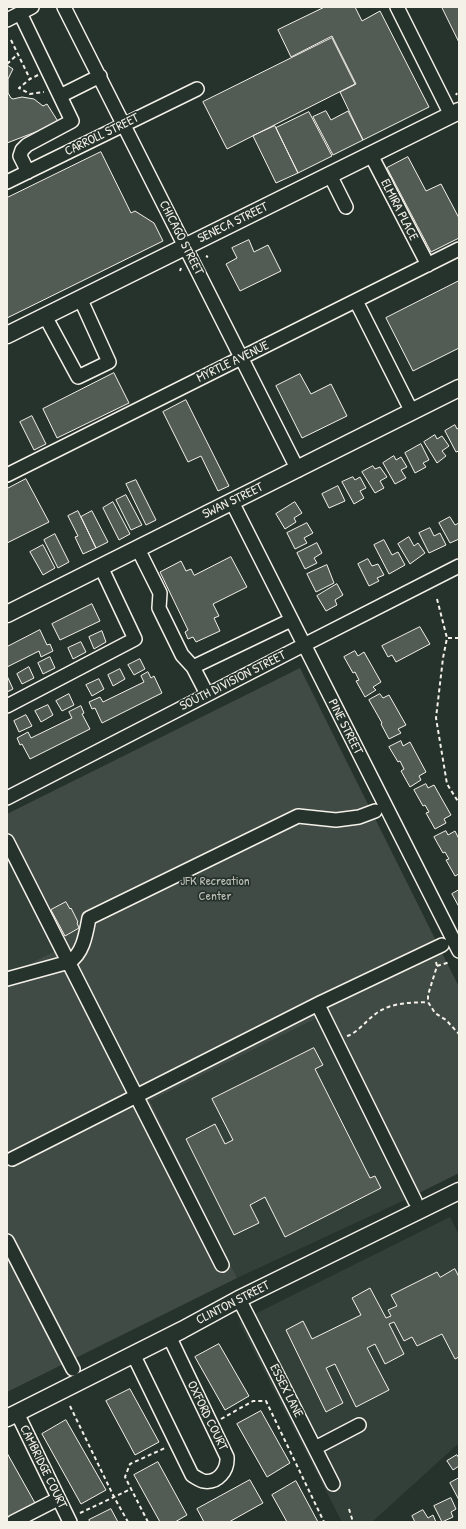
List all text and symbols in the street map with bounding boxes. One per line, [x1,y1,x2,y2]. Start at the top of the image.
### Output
street label: CARROLL STREET [62,110,142,160]
street label: ELMIRA PLACE [377,177,421,243]
street label: CHICAGO STREET [156,198,206,278]
street label: SENECA STREET [195,199,271,247]
street label: MYRTLE AVENUE [194,338,272,386]
street label: SWAN STREET [200,480,266,522]
street label: SOUTH DIVISION STREET [177,648,289,714]
street label: PINE STREET [324,697,366,757]
park label: JFK Recreation Center [180,874,250,905]
street label: CLINTON STREET [194,1278,272,1328]
street label: ESSEX LANE [266,1362,306,1420]
street label: OXFORD COURT [183,1379,231,1453]
street label: CAMBRIDGE COURT [16,1423,70,1511]

